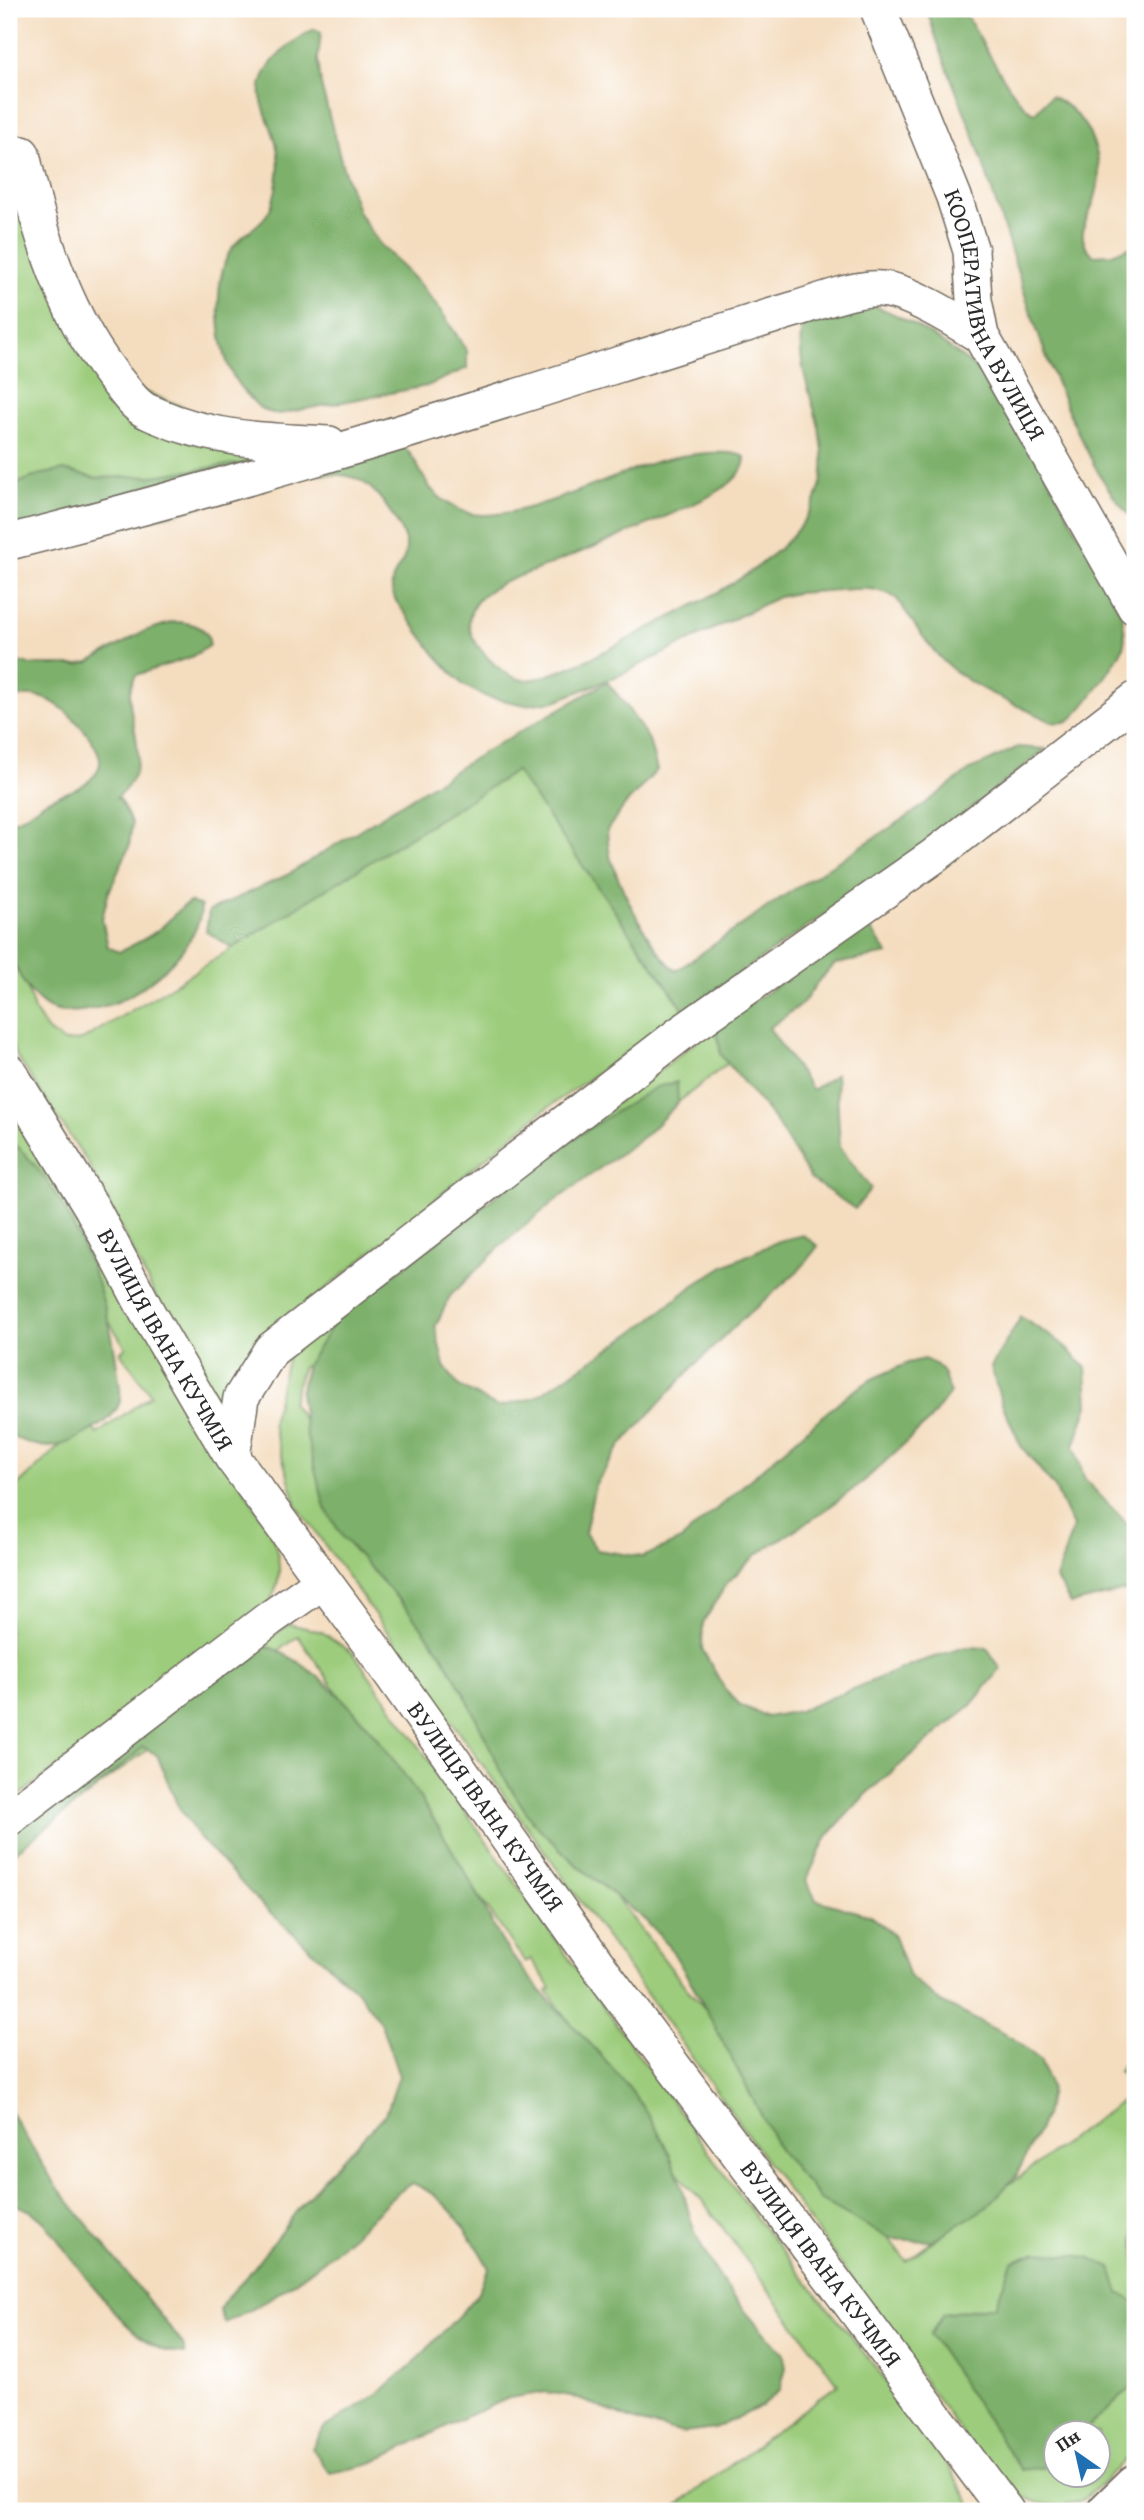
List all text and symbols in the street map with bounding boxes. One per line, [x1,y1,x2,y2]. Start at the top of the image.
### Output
street label: КООПЕРАТИВНА ВУЛИЦЯ [935,183,1055,447]
street label: ВУЛИЦЯ ІВАНА КУЧМІЯ [89,1222,243,1457]
street label: ВУЛИЦЯ ІВАНА КУЧМІЯ [399,1694,573,1919]
street label: ВУЛИЦЯ ІВАНА КУЧМІЯ [732,2153,910,2374]
north arrow [1042,2418,1112,2488]
text: Пн [1050,2421,1086,2458]

